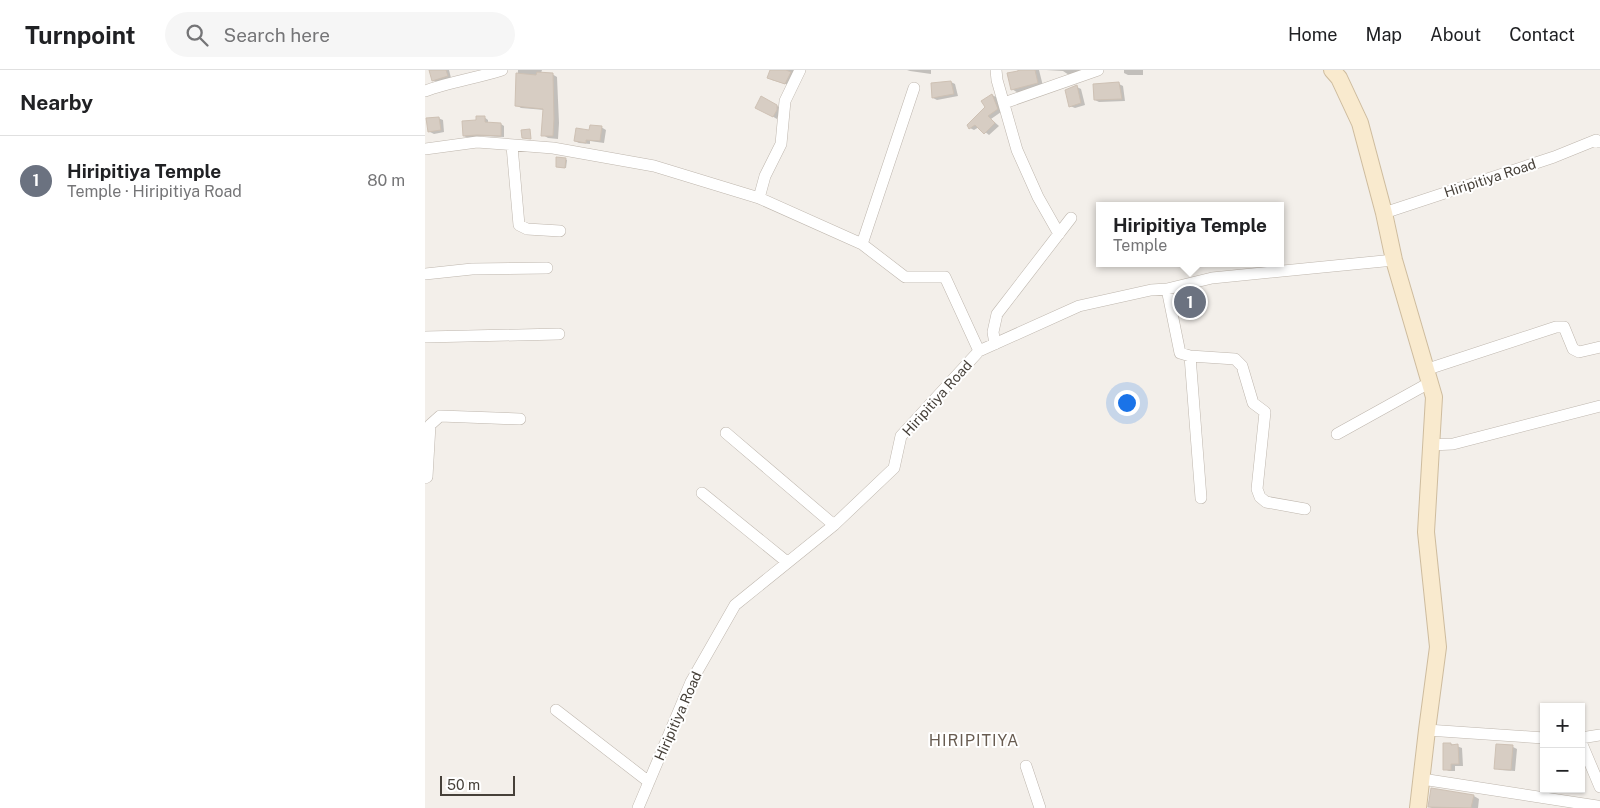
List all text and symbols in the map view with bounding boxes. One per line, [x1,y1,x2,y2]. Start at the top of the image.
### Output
search box [165,12,515,57]
text: Turnpoint [25,21,135,49]
icon: search [183,21,211,49]
text: Search here [223,24,330,46]
text: Home [1288,24,1338,45]
text: Map [1366,24,1402,45]
text: About [1430,24,1481,45]
text: Contact [1509,24,1575,45]
text: Nearby [20,90,93,115]
street label: Hiripitiya Road [1442,156,1538,200]
text: Hiripitiya Temple [67,160,221,182]
text: 1 [33,171,39,190]
text: 80 m [367,171,405,190]
text: Temple · Hiripitiya Road [67,182,242,201]
popup [1096,202,1284,267]
text: Hiripitiya Temple [1113,214,1267,236]
text: Temple [1113,236,1167,255]
pin: 1 [1174,283,1206,321]
street label: Hiripitiya Road [899,357,975,439]
your location [1114,390,1140,416]
street label: Hiripitiya Road [651,669,705,763]
map controls [1540,703,1585,793]
button: + [1540,703,1585,748]
district label: HIRIPITIYA [929,731,1019,750]
button: − [1540,748,1585,793]
scale bar [440,773,515,796]
text: 50 m [447,777,480,793]

